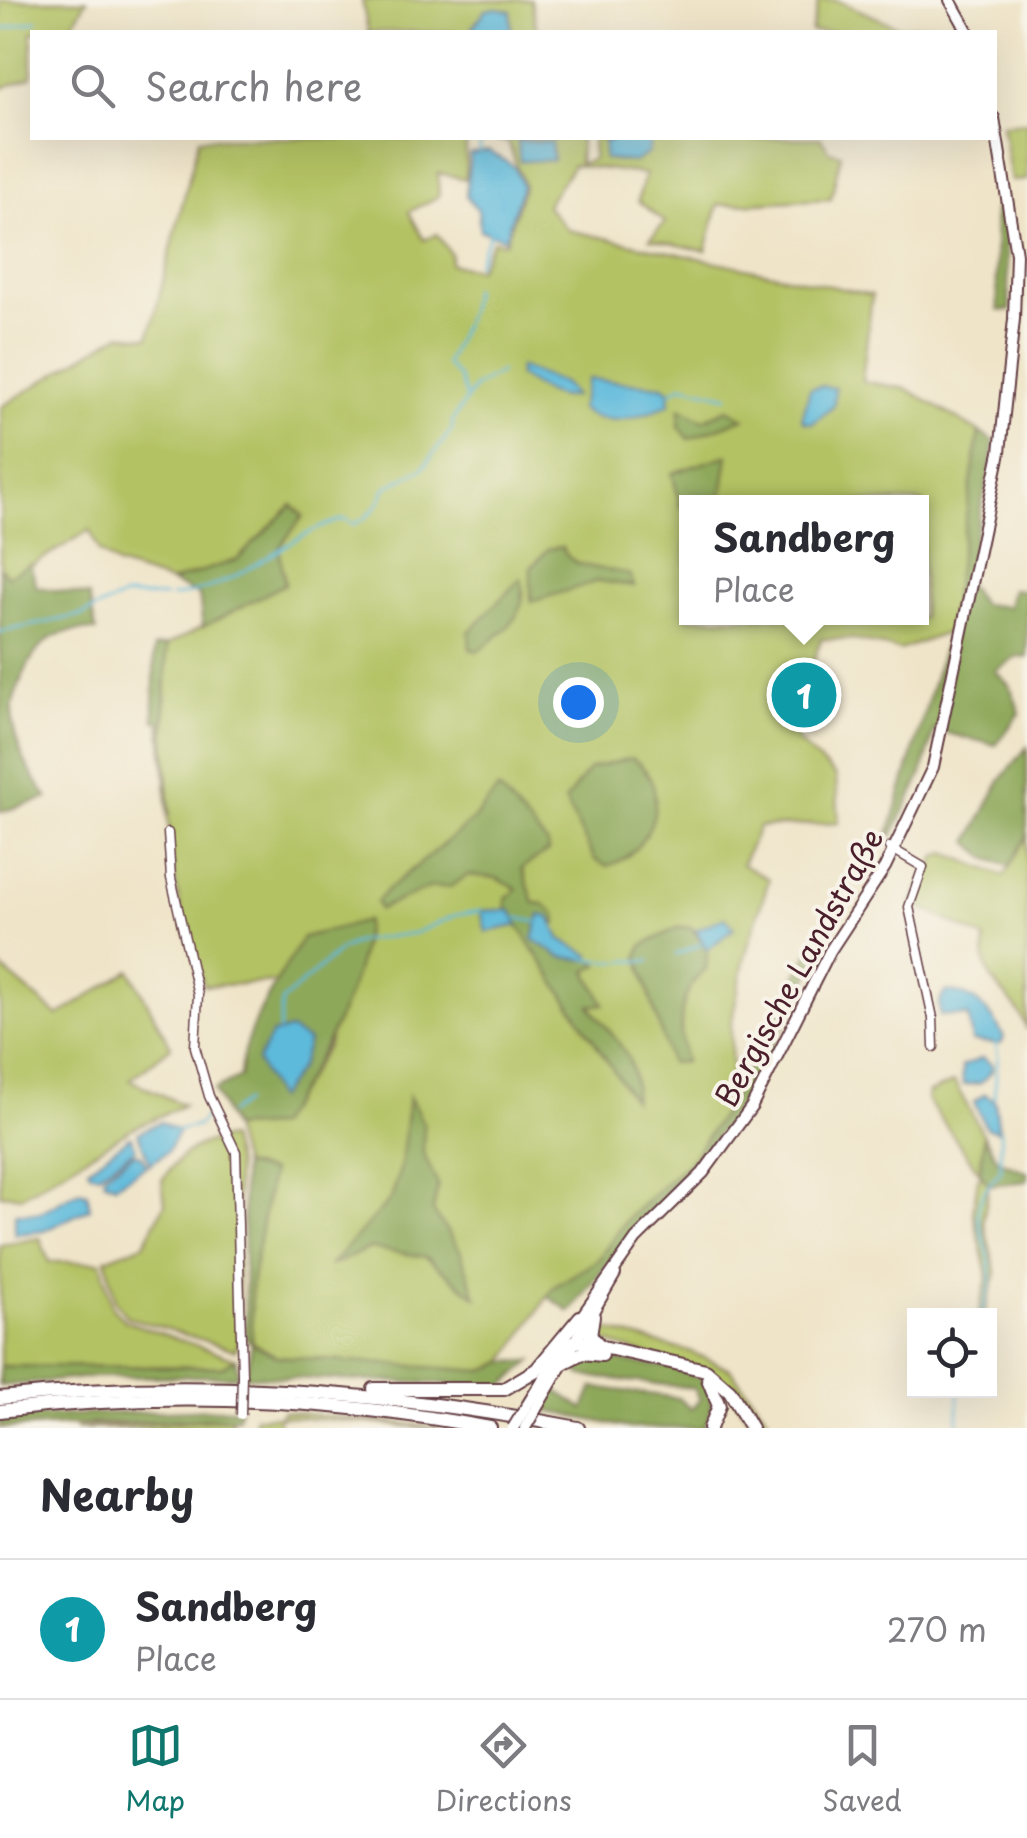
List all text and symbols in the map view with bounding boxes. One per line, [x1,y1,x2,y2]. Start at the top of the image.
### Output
search box [30,30,997,140]
text: Search here [145,57,362,114]
icon: search [65,58,120,113]
popup [679,495,929,625]
text: Sandberg [713,508,895,565]
text: Place [713,565,795,613]
pin: 1 [772,658,836,732]
your location [553,677,604,728]
street label: Bergische Landstraße [703,820,893,1114]
map controls [907,1308,997,1398]
button: locate [907,1308,997,1398]
text: Nearby [40,1462,194,1525]
text: Sandberg [135,1577,317,1634]
text: 1 [65,1605,80,1653]
text: 270 m [887,1605,987,1653]
text: Place [135,1634,217,1682]
tab: Map [125,1718,185,1821]
tab: Directions [436,1718,572,1821]
tab: Saved [822,1718,902,1821]

